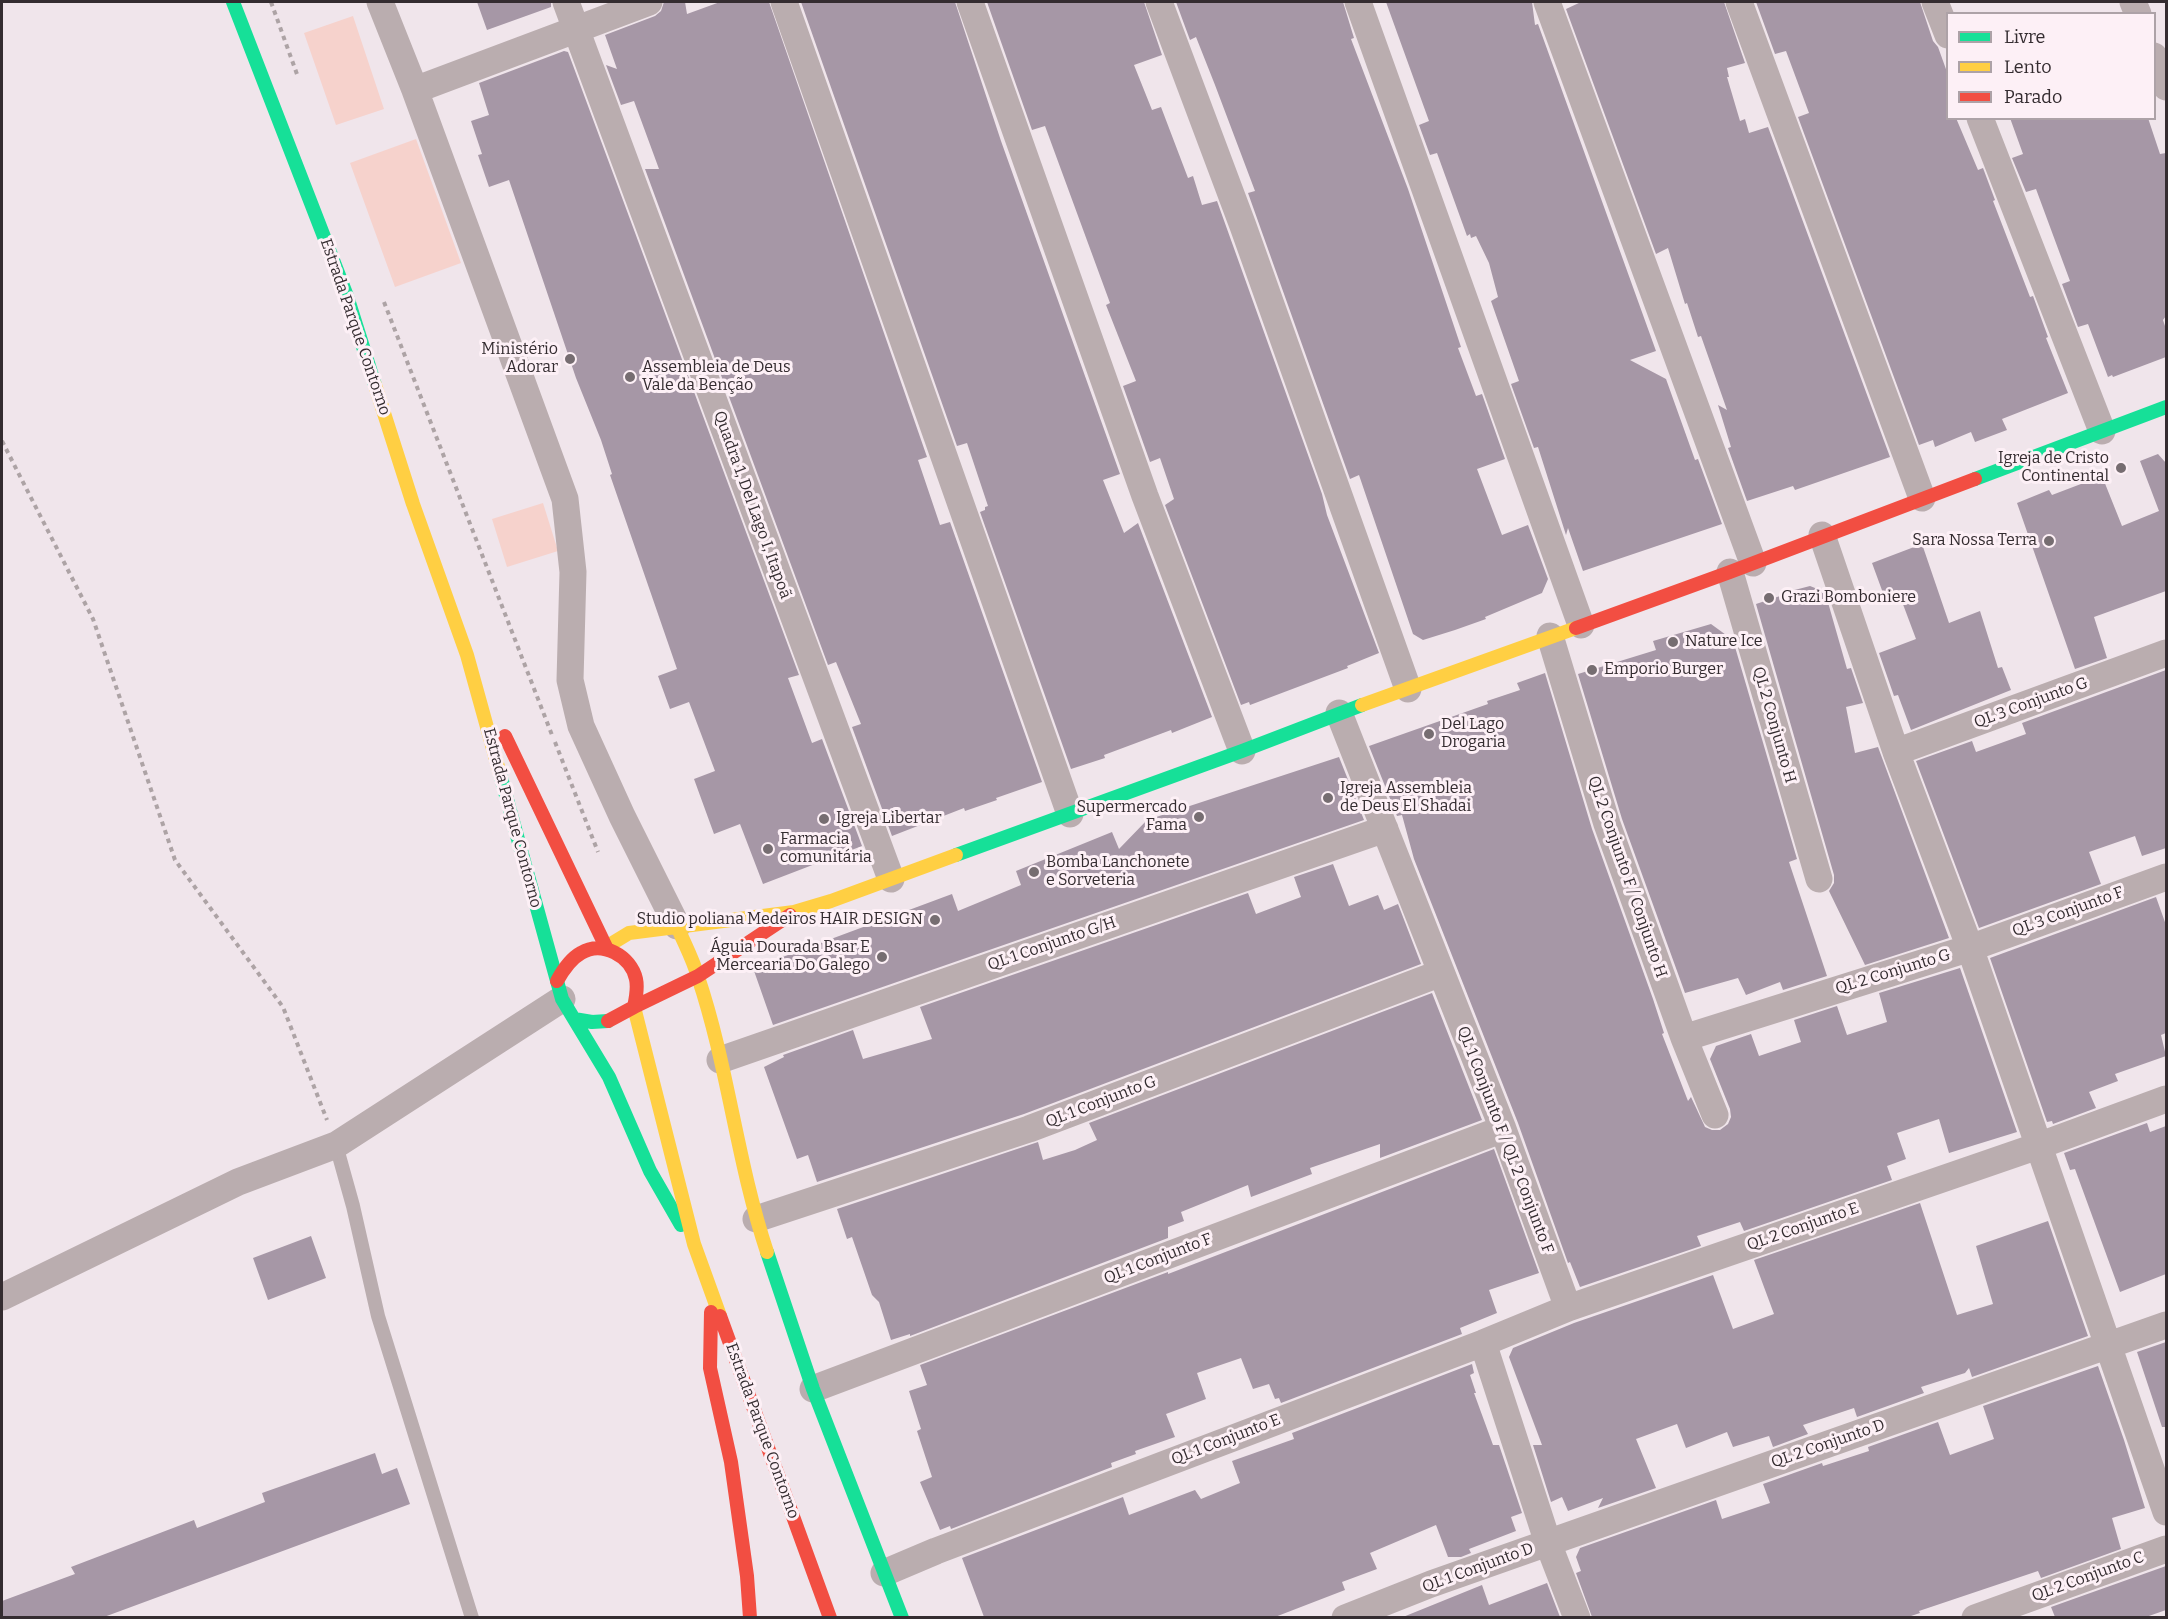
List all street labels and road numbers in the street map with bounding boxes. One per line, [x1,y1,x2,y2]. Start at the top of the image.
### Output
street label: Estrada Parque Contorno [316,236,394,418]
street label: Quadra 1, Del Lago I, Itapoã [709,409,795,601]
street label: QL 2 Conjunto H [1748,665,1800,785]
street label: QL 3 Conjunto G [1971,673,2091,733]
street label: Estrada Parque Contorno [479,726,545,910]
street label: QL 2 Conjunto F / Conjunto H [1583,773,1671,981]
street label: QL 3 Conjunto F [2010,883,2126,941]
street label: QL 1 Conjunto G/H [985,913,1119,975]
street label: QL 2 Conjunto G [1833,945,1953,999]
street label: QL 1 Conjunto F / QL 2 Conjunto F [1453,1023,1557,1257]
street label: QL 1 Conjunto G [1043,1072,1159,1132]
street label: QL 2 Conjunto E [1744,1199,1862,1255]
street label: QL 1 Conjunto F [1101,1230,1215,1288]
street label: Estrada Parque Contorno [721,1341,803,1521]
street label: QL 1 Conjunto E [1169,1410,1283,1470]
street label: QL 2 Conjunto D [1769,1416,1887,1472]
street label: QL 1 Conjunto D [1420,1539,1536,1597]
street label: QL 2 Conjunto C [2029,1548,2147,1606]

